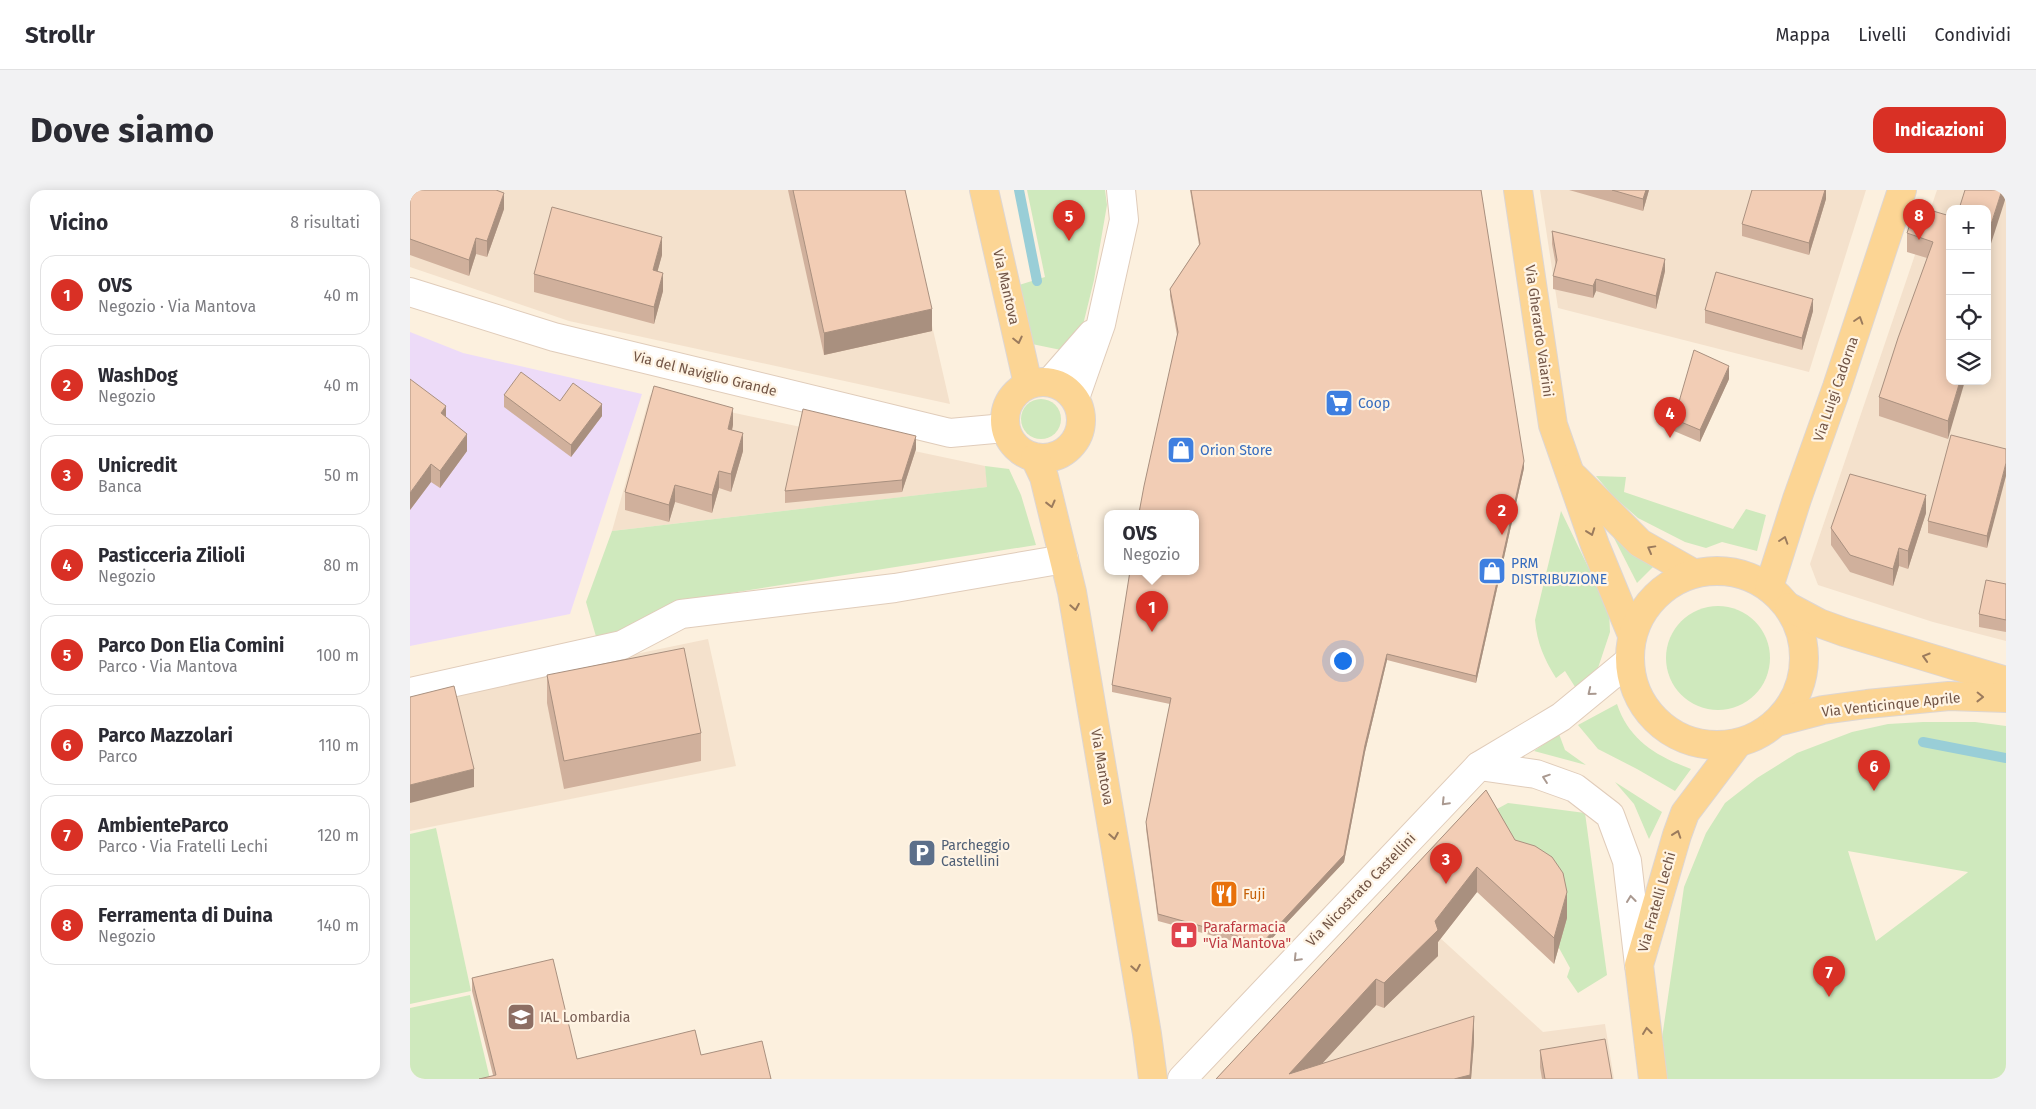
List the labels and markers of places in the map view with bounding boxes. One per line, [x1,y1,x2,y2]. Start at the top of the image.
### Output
pin: 8 [1903,199,1935,240]
pin: 5 [1053,200,1085,241]
supermarket icon: Coop [1324,388,1354,418]
place label: Coop [1358,395,1390,412]
pin: 4 [1654,397,1686,438]
shop icon: Orion Store [1166,435,1196,465]
place label: Orion Store [1200,442,1272,459]
pin: 2 [1486,494,1518,535]
place label: PRM DISTRIBUZIONE [1511,555,1607,588]
shop icon: PRM DISTRIBUZIONE [1477,556,1507,586]
pin: 1 [1136,591,1168,632]
pin: 6 [1858,750,1890,791]
place label: Parcheggio Castellini [941,837,1010,870]
parking icon: Parcheggio Castellini [907,838,937,868]
pin: 3 [1430,843,1462,884]
restaurant icon: Fuji [1209,879,1239,909]
place label: Fuji [1243,886,1265,903]
place label: Parafarmacia "Via Mantova" [1203,919,1291,952]
pharmacy icon: Parafarmacia "Via Mantova" [1169,920,1199,950]
pin: 7 [1813,956,1845,997]
school or university icon: IAL Lombardia [506,1002,536,1032]
place label: IAL Lombardia [540,1009,630,1026]

